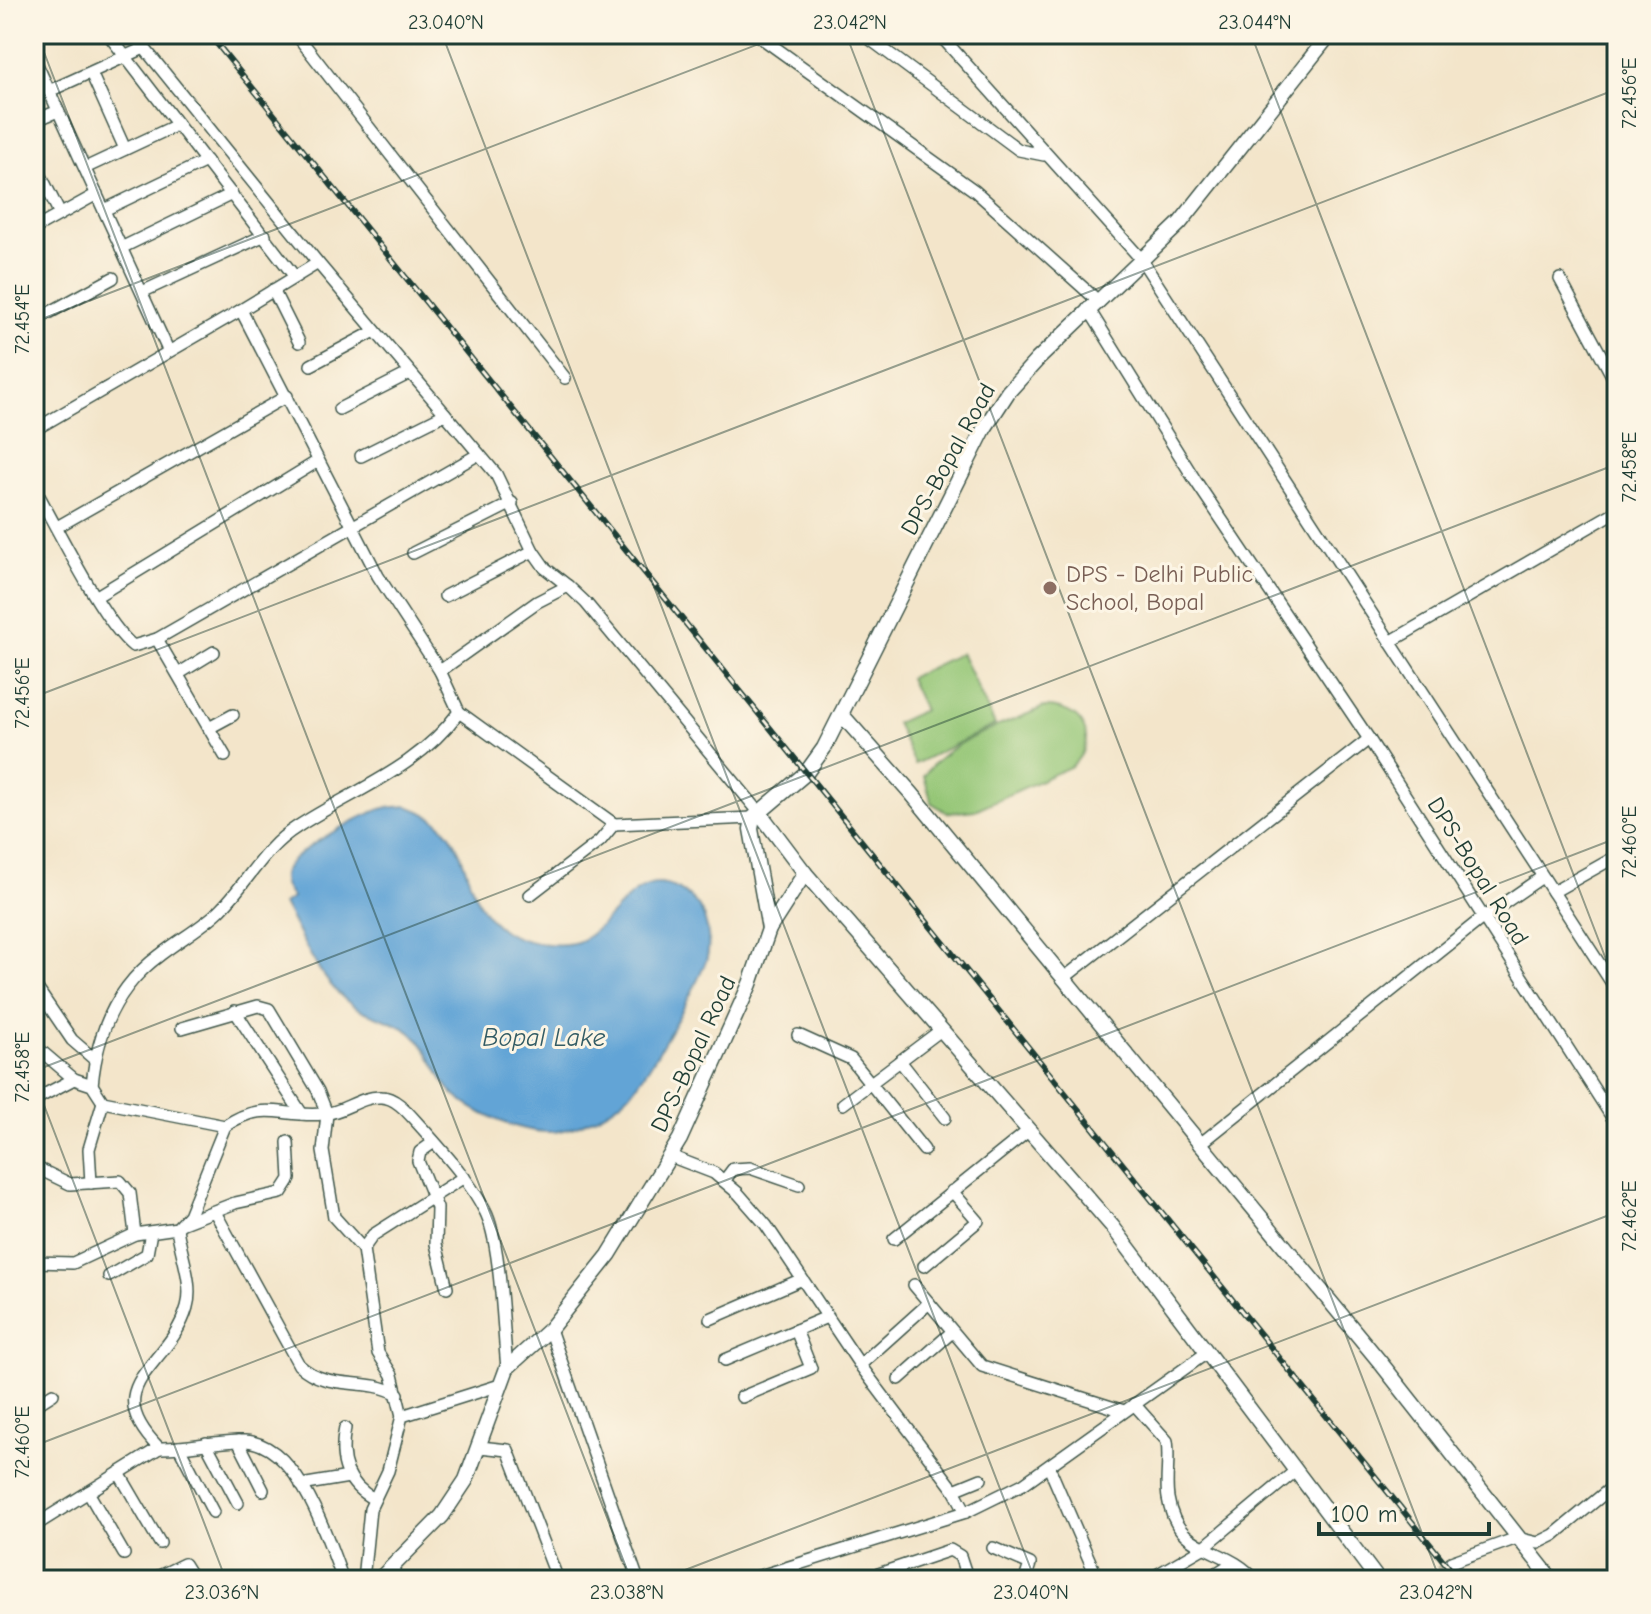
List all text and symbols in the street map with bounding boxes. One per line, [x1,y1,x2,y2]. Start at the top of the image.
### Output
text: 23.040°N [408,11,484,34]
text: 23.042°N [813,11,887,34]
text: 23.044°N [1218,11,1292,34]
text: 72.456°E [1618,57,1641,129]
text: 72.454°E [11,284,34,354]
street label: DPS-Bopal Road [895,378,1001,540]
text: 72.458°E [1618,432,1641,502]
place label: DPS - Delhi Public School, Bopal [1066,560,1253,616]
marker: DPS - Delhi Public School, Bopal [1041,579,1059,597]
text: 72.456°E [11,657,34,729]
street label: DPS-Bopal Road [1421,792,1535,950]
text: 72.460°E [1618,806,1641,878]
street label: DPS-Bopal Road [645,971,741,1137]
water label: Bopal Lake [482,1023,606,1053]
text: 72.458°E [11,1032,34,1102]
text: 72.462°E [1618,1181,1641,1251]
text: 72.460°E [11,1406,34,1478]
scale bar [1319,1486,1489,1536]
text: 100 m [1331,1500,1398,1528]
text: 23.036°N [185,1581,259,1604]
text: 23.038°N [590,1581,664,1604]
text: 23.040°N [993,1581,1069,1604]
text: 23.042°N [1399,1581,1473,1604]

